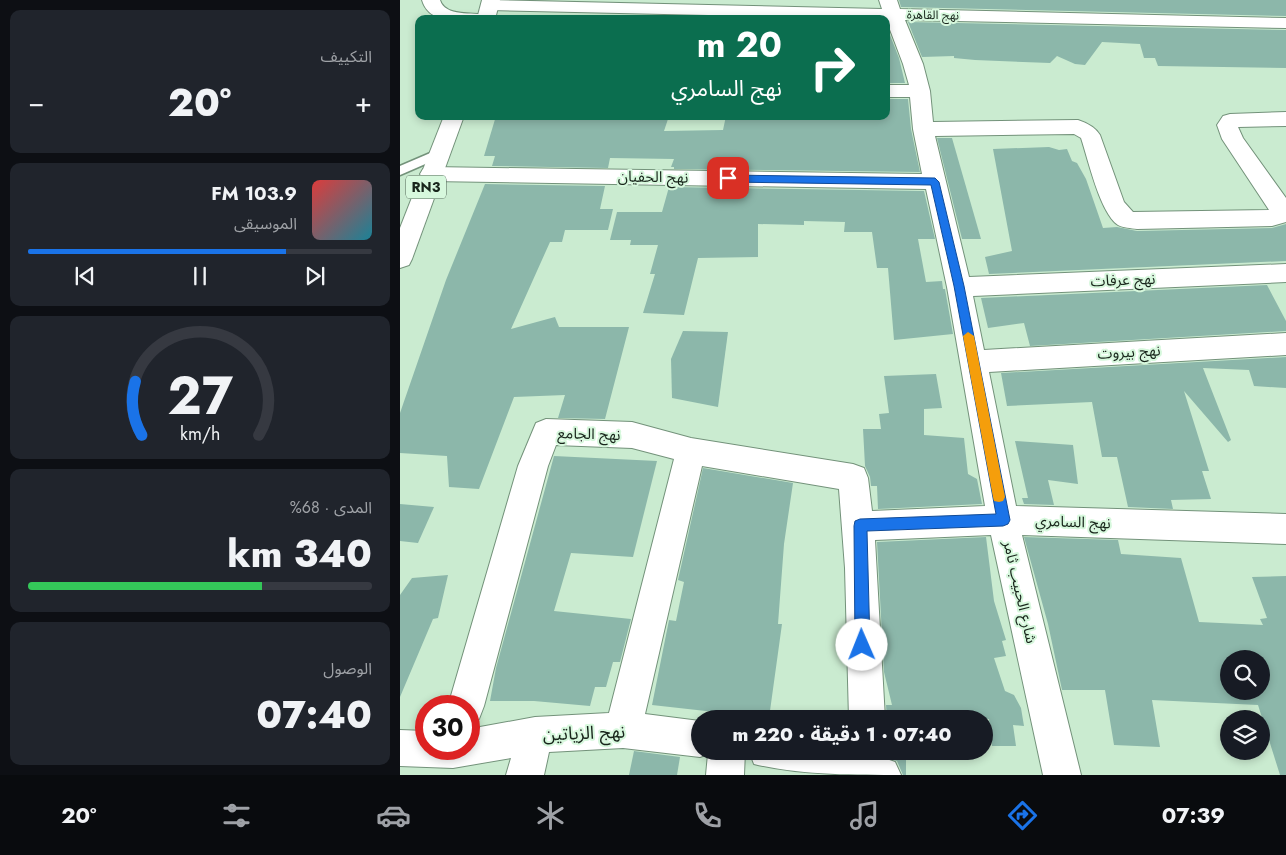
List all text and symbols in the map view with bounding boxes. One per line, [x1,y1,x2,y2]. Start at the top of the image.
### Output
street label: نهج القاهرة [907,6,959,24]
text: 20 m [697,20,782,70]
icon: right [800,35,865,100]
text: التكييف [320,45,372,68]
text: نهج السامري [671,72,782,104]
text: 20° [168,75,231,130]
text: − [28,82,45,123]
text: + [355,82,372,123]
pin [707,157,749,199]
icon: arrive [714,164,742,192]
street label: نهج الحفيان [618,165,688,190]
road number: RN3 [406,176,446,198]
text: 103.9 FM [211,180,297,207]
text: الموسيقى [234,212,297,235]
icon: previous [71,262,99,290]
icon: pause [186,262,214,290]
icon: next [301,262,329,290]
street label: نهج عرفات [1090,268,1156,293]
street label: نهج بيروت [1097,339,1161,366]
text: 27 [167,358,233,434]
text: km/h [180,421,220,447]
street label: نهج الجامع [557,422,621,447]
text: المدى · 68% [290,496,372,519]
street label: نهج السامري [1035,510,1111,535]
text: 340 km [227,526,372,581]
street label: شارع الحبيب ثامر [996,537,1043,646]
position arrow [835,618,887,670]
map controls [1220,650,1270,760]
button: search [1220,650,1270,700]
text: الوصول [323,657,372,680]
text: 07:40 [256,687,372,742]
speed limit sign: 30 [415,695,480,760]
button: layers [1220,710,1270,760]
street label: نهج الزياتين [542,719,626,747]
text: 07:40 · 1 دقيقة · 220 m [733,721,951,748]
icon: filters [219,798,254,833]
icon: car [376,798,411,833]
icon: climate [533,798,568,833]
icon: phone [690,798,725,833]
icon: music [847,798,882,833]
icon: directions [1005,798,1040,833]
text: 20° [61,799,97,831]
text: 07:39 [1162,799,1225,831]

